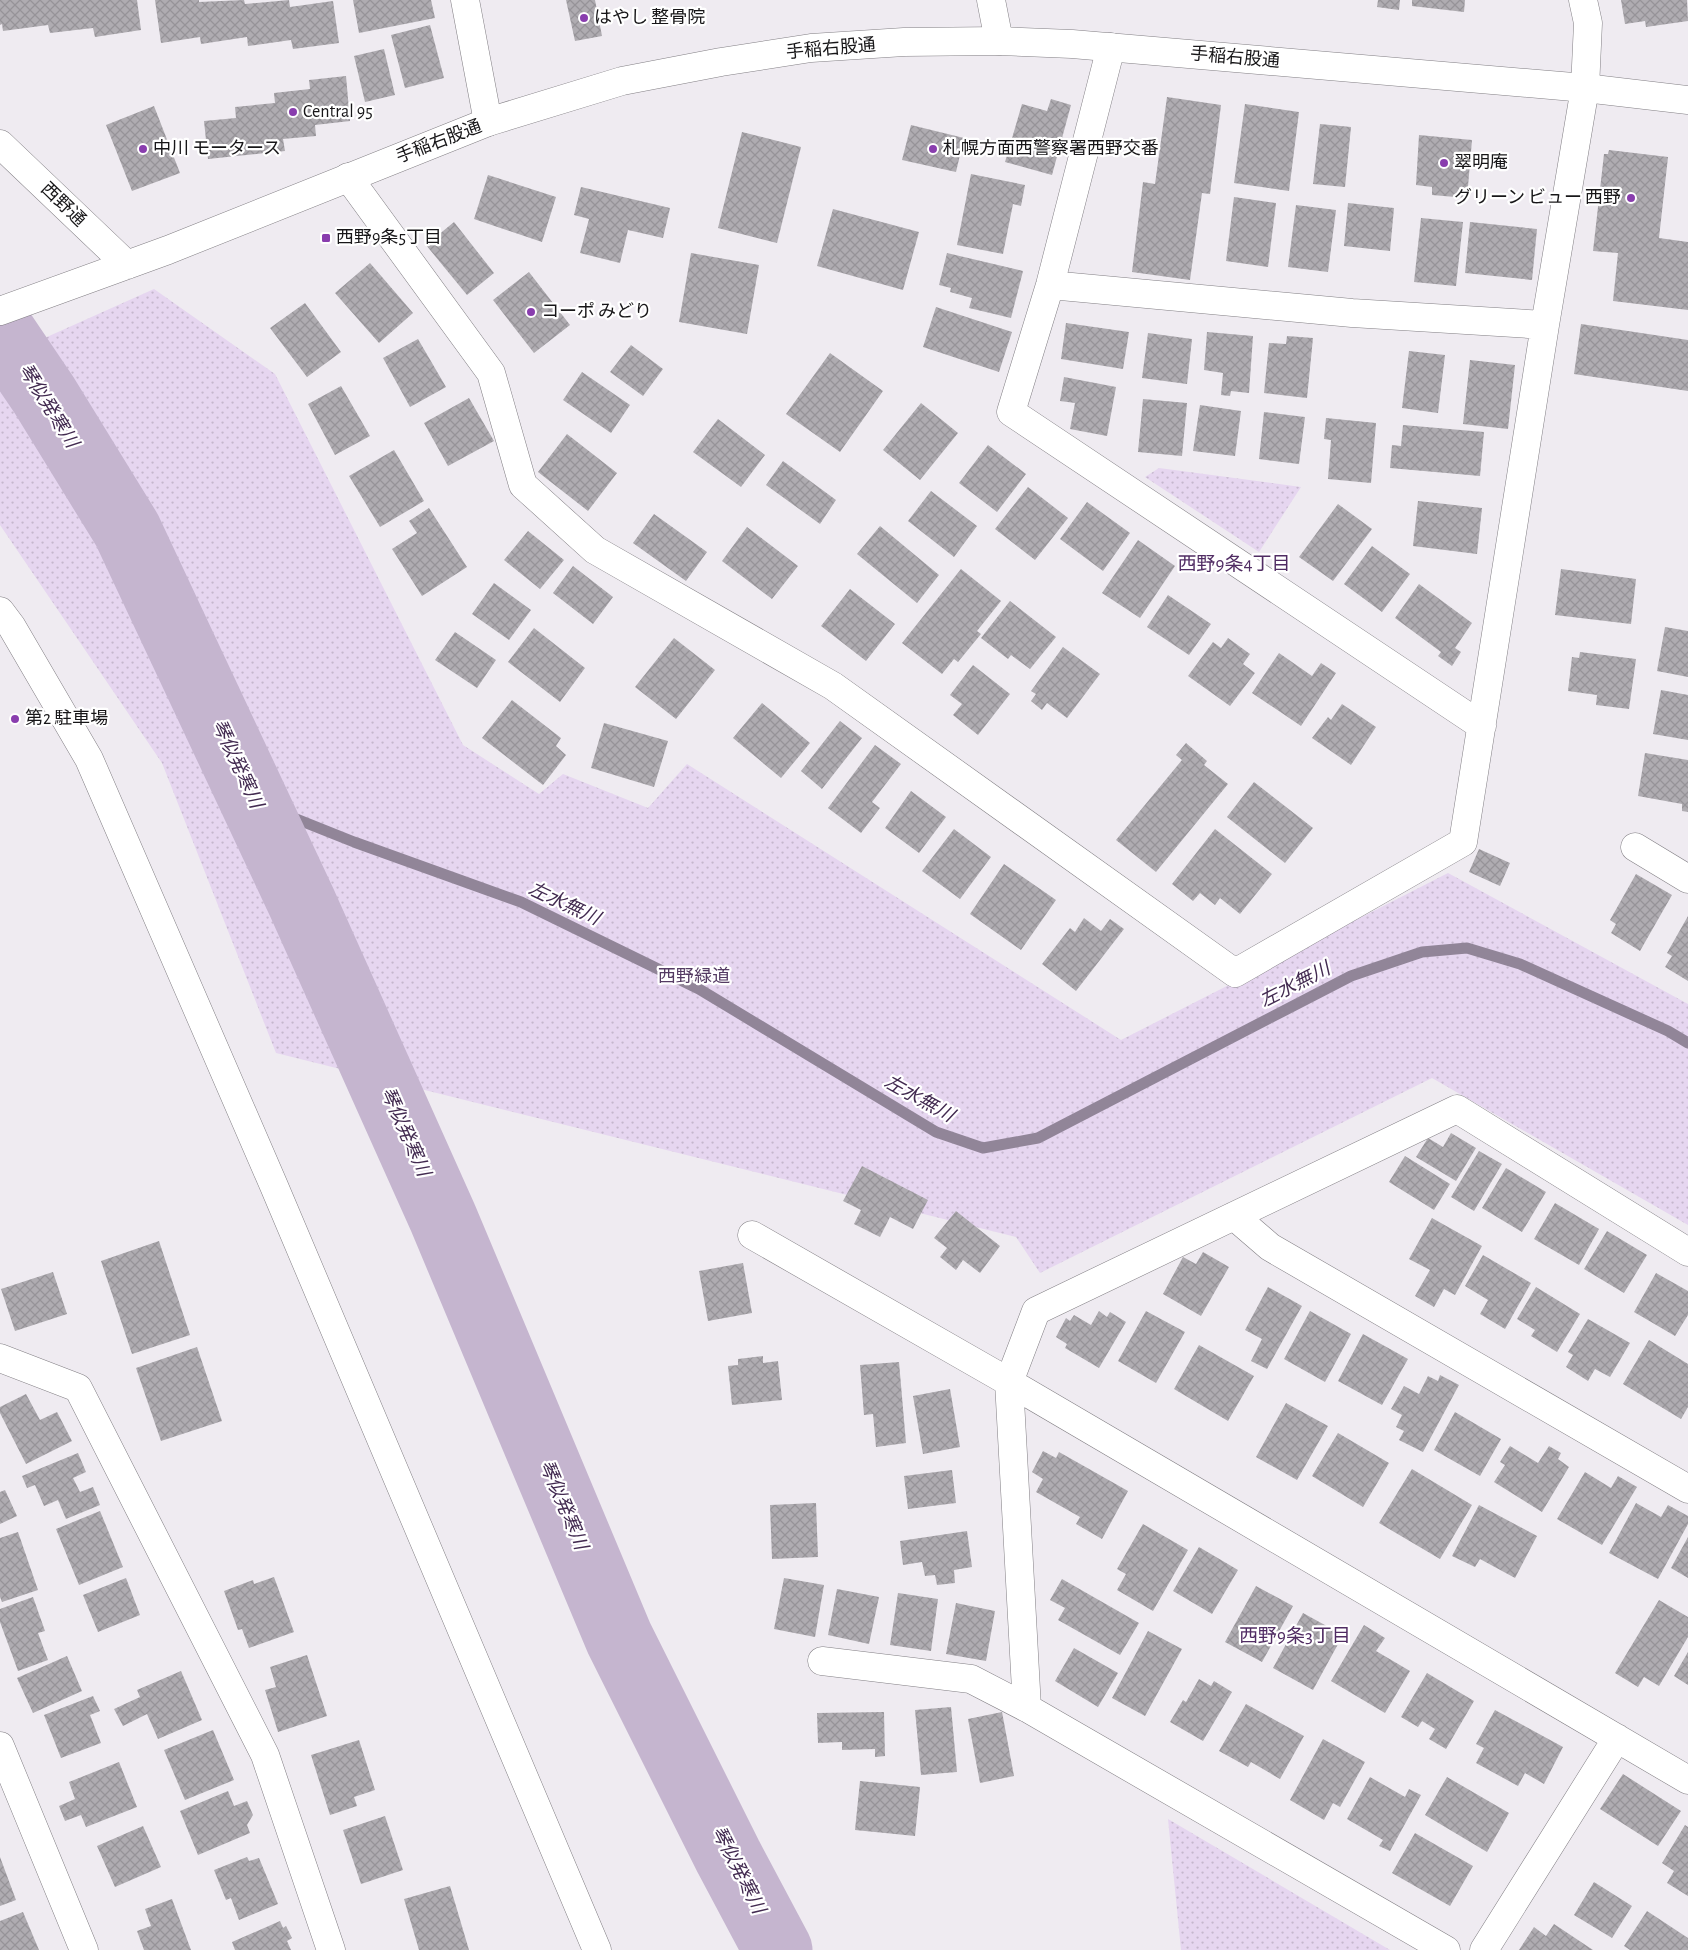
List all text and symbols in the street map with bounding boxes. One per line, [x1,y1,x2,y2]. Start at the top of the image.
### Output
place label: はやし 整骨院 [594,7,705,27]
marker: はやし 整骨院 [578,12,590,24]
street label: 手稲右股通 [785,34,877,62]
street label: 手稲右股通 [1189,43,1281,71]
place label: Central 95 [303,103,373,121]
marker: Central 95 [287,106,299,118]
street label: 手稲右股通 [393,116,484,167]
place label: 札幌方面西警察署西野交番 [943,138,1159,158]
place label: 中川 モータース [153,139,281,158]
marker: 中川 モータース [137,143,149,155]
marker: 札幌方面西警察署西野交番 [927,143,939,155]
place label: 翠明庵 [1454,153,1508,172]
marker: 翠明庵 [1438,157,1450,169]
street label: 西野通 [37,179,89,230]
place label: グリーン ビュー 西野 [1454,187,1621,207]
marker: グリーン ビュー 西野 [1625,192,1637,204]
place label: 西野9条5丁目 [336,228,442,247]
marker: 西野9条5丁目 [320,232,332,244]
place label: コーポ みどり [541,302,652,321]
marker: コーポ みどり [525,306,537,318]
water label: 琴似発寒川 [15,360,83,453]
district label: 西野9条4丁目 [1177,554,1291,574]
place label: 第2 駐車場 [25,708,108,728]
marker: 第2 駐車場 [9,713,21,725]
water label: 琴似発寒川 [208,717,267,813]
water label: 左水無川 [526,878,605,930]
water label: 左水無川 [1256,957,1335,1011]
park label: 西野緑道 [658,966,730,986]
water label: 左水無川 [881,1071,959,1127]
water label: 琴似発寒川 [377,1084,435,1181]
water label: 琴似発寒川 [536,1457,592,1554]
district label: 西野9条3丁目 [1239,1626,1351,1646]
water label: 琴似発寒川 [708,1823,770,1918]

